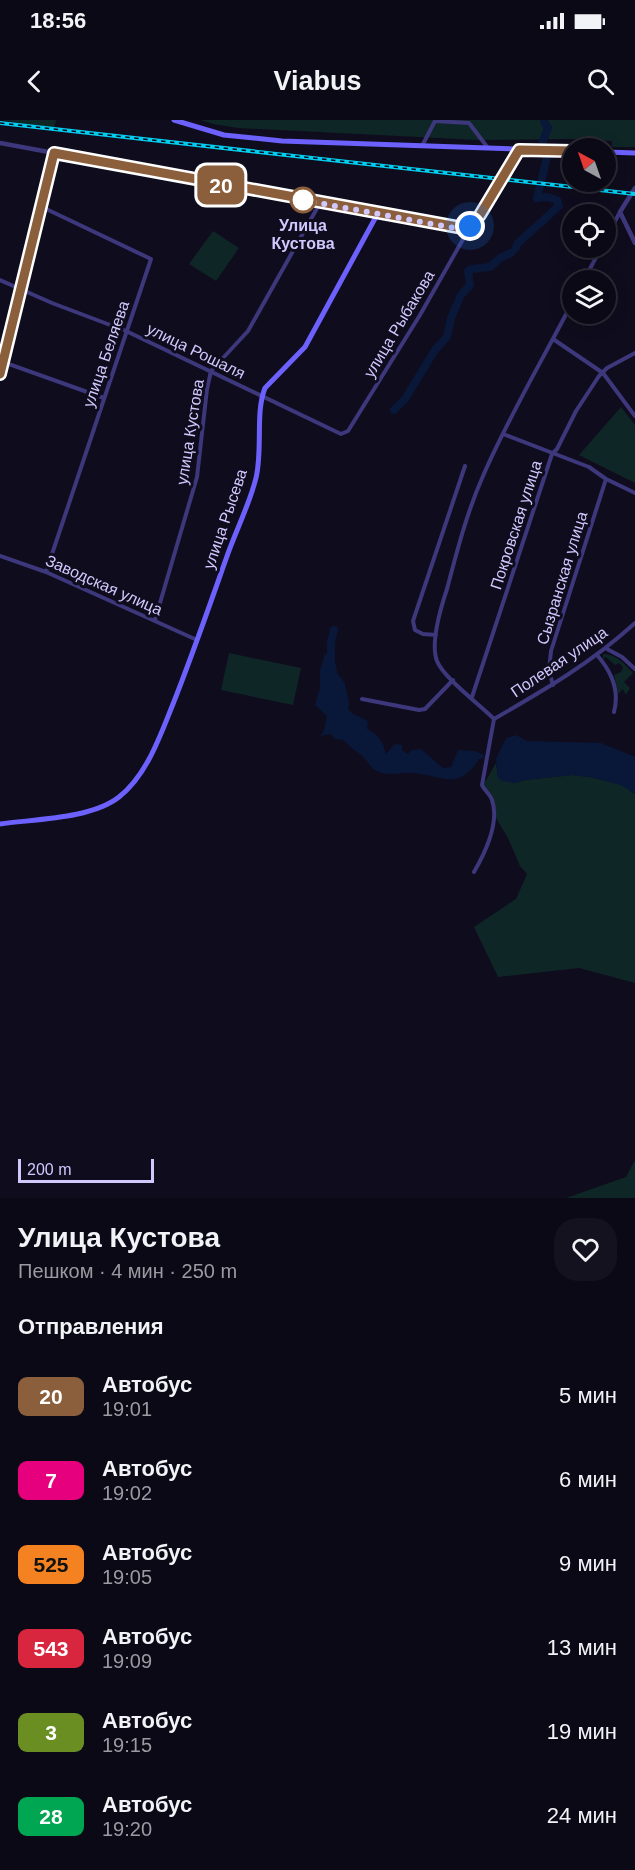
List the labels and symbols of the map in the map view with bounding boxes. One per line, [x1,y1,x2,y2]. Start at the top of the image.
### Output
north arrow [562,138,616,192]
line badge: 20 [194,166,248,204]
marker: Улица Кустова [290,187,316,213]
your location [455,211,485,241]
place label: Улица Кустова [271,217,335,252]
street label: улица Рыбакова [360,267,438,380]
street label: улица Беляева [80,298,132,409]
street label: улица Рошаля [144,320,248,382]
street label: улица Кустова [173,378,207,486]
street label: Покровская улица [487,458,545,592]
street label: улица Рысева [200,467,250,571]
street label: Сызранская улица [534,509,590,647]
street label: Заводская улица [43,552,165,618]
street label: Полевая улица [508,623,611,701]
scale bar [18,1156,154,1184]

